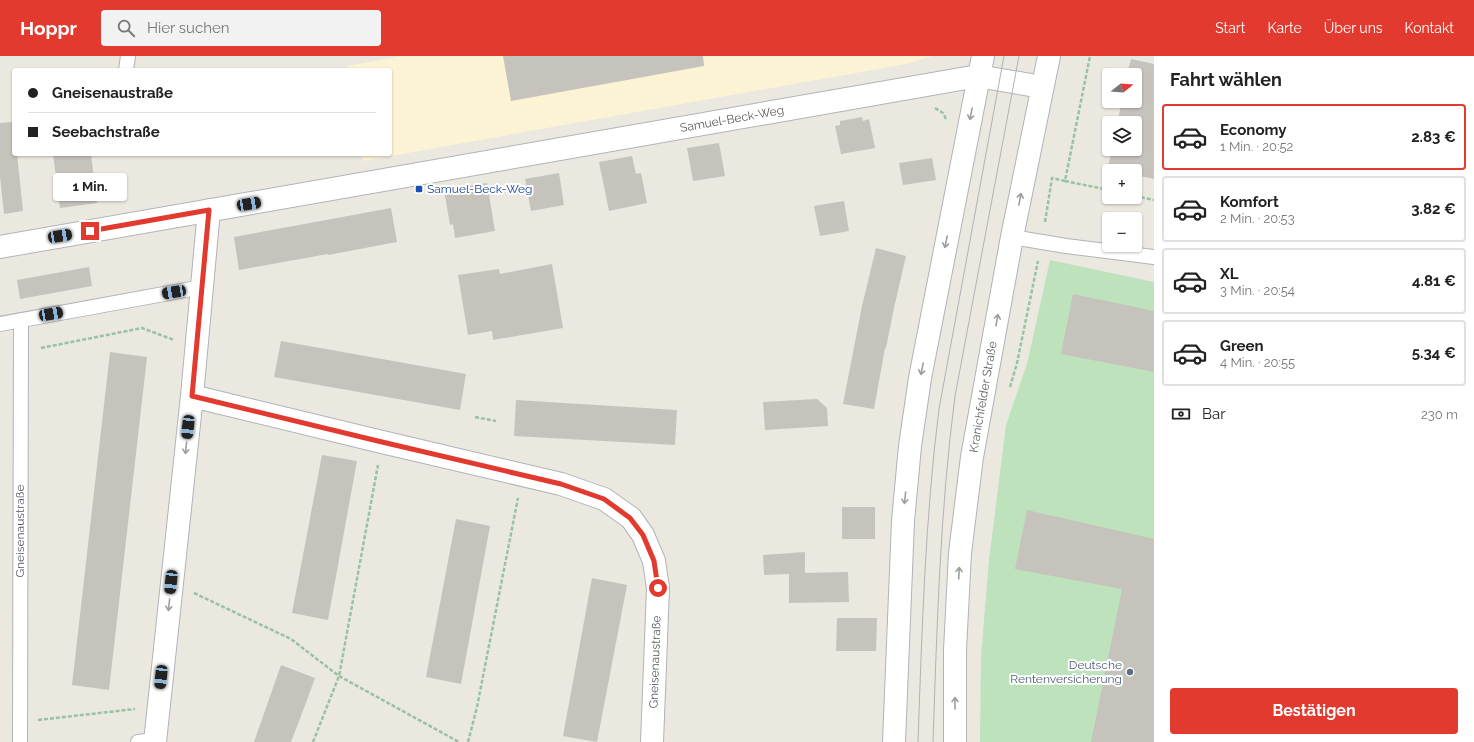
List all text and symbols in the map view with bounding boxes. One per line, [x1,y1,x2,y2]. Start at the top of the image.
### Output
search box [101,10,381,46]
text: Hoppr [20,17,77,39]
icon: search [115,17,137,39]
text: Hier suchen [147,19,230,37]
text: Start [1215,20,1245,36]
text: Karte [1267,20,1302,36]
text: Über uns [1324,20,1383,36]
text: Kontakt [1405,20,1454,36]
north arrow [1102,68,1142,108]
map controls [1102,68,1142,252]
text: Fahrt wählen [1170,69,1282,90]
text: Gneisenaustraße [52,84,173,102]
street label: Samuel-Beck-Weg [679,103,785,135]
one-way arrow [967,107,975,120]
button: layers [1102,116,1142,156]
icon: car [1172,119,1208,155]
text: Economy [1220,121,1287,139]
text: Seebachstraße [52,123,160,141]
text: 2.83 € [1411,128,1456,146]
text: 1 Min. · 20:52 [1220,139,1293,154]
button: + [1102,164,1142,204]
callout: 1 Min. [53,173,127,201]
text: 1 Min. [73,179,107,194]
place label: Samuel-Beck-Weg [427,182,532,196]
marker: Samuel-Beck-Weg [414,184,424,194]
icon: car [1172,191,1208,227]
one-way arrow [1016,192,1024,205]
text: Komfort [1220,193,1279,211]
car [236,196,262,212]
text: 3.82 € [1411,200,1456,218]
text: 2 Min. · 20:53 [1220,211,1295,226]
button: − [1102,212,1142,252]
route end [81,222,99,240]
car [47,228,73,244]
one-way arrow [942,235,950,248]
icon: car [1172,263,1208,299]
text: XL [1220,265,1238,283]
text: 4.81 € [1412,272,1456,290]
text: 3 Min. · 20:54 [1220,283,1295,298]
car [161,284,187,300]
car [38,306,64,322]
one-way arrow [993,314,1001,327]
icon: car [1172,335,1208,371]
text: Green [1220,337,1264,355]
street label: Kranichfelder Straße [966,340,1000,454]
text: 5.34 € [1412,344,1456,362]
text: 4 Min. · 20:55 [1220,355,1295,370]
one-way arrow [917,362,925,375]
icon: cash [1170,403,1192,425]
text: Bar [1202,405,1225,423]
text: 230 m [1421,407,1458,422]
car [181,414,195,440]
one-way arrow [182,441,190,454]
street label: Gneisenaustraße [13,485,27,577]
one-way arrow [901,491,909,504]
one-way arrow [955,567,963,580]
car [164,569,178,595]
route start [649,579,667,597]
one-way arrow [165,598,173,611]
street label: Gneisenaustraße [646,615,664,709]
place label: Deutsche Rentenversicherung [1010,658,1122,686]
car [154,664,168,690]
marker: Deutsche Rentenversicherung [1125,667,1135,677]
button: Bestätigen [1170,688,1458,734]
one-way arrow [951,697,959,710]

